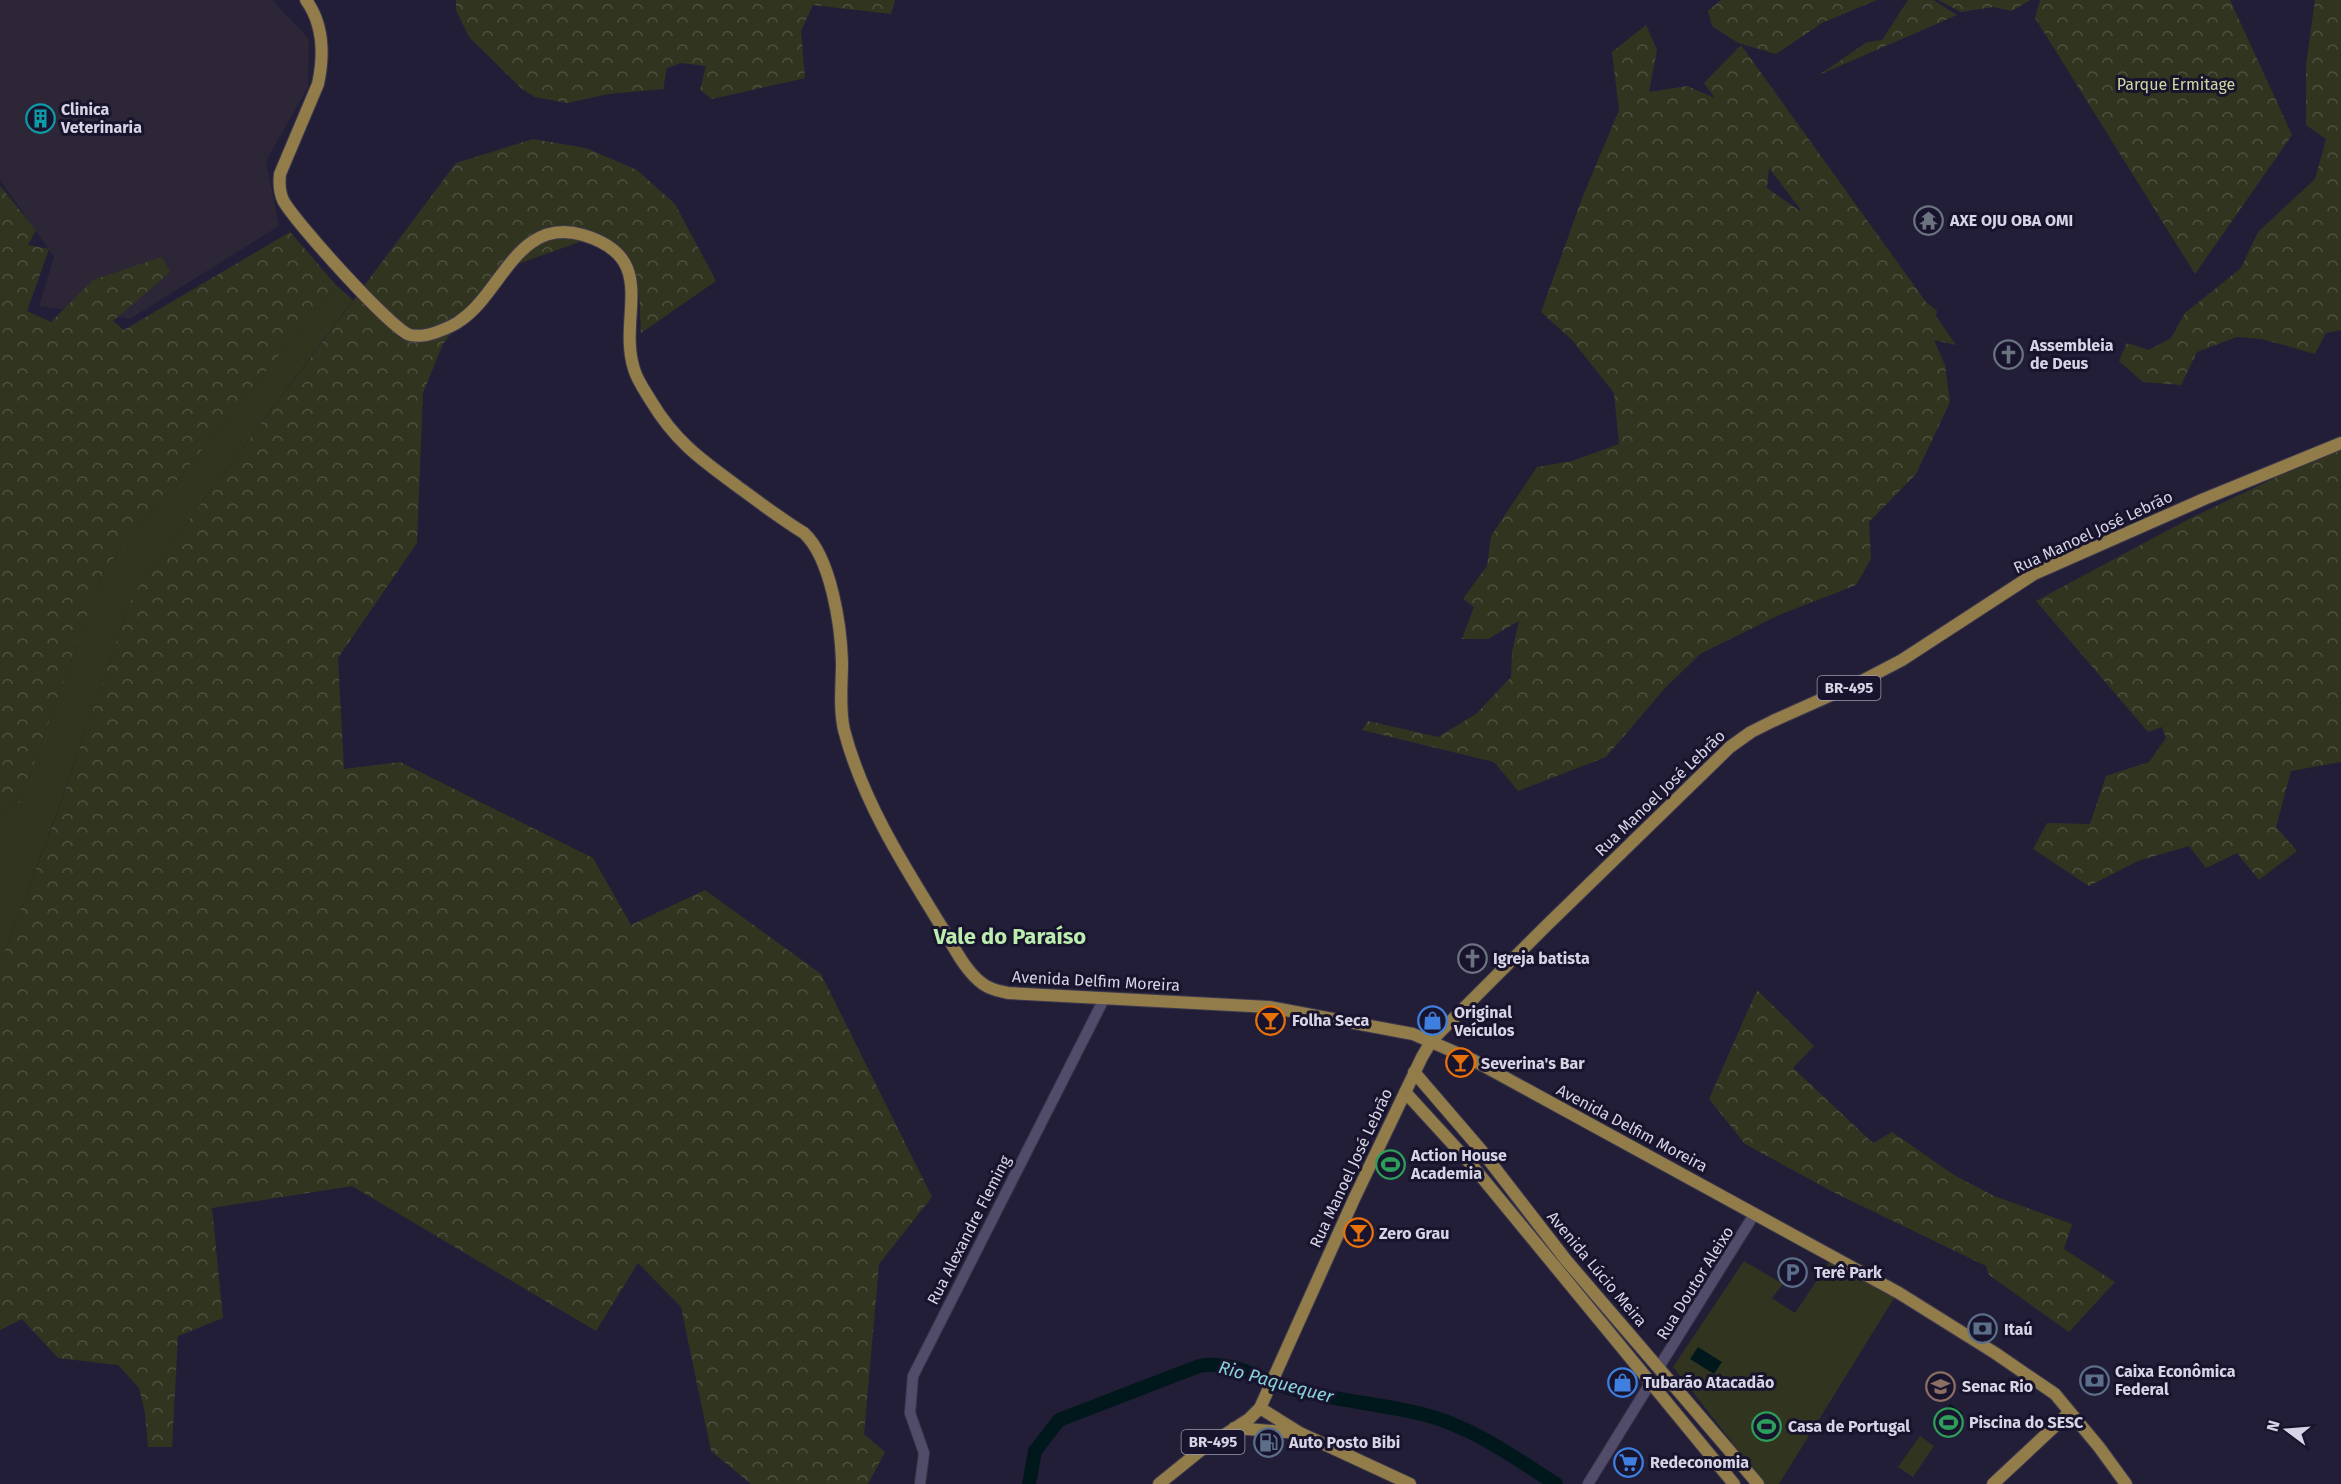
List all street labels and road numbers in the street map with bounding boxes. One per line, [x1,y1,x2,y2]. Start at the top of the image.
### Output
street label: Rua Manoel José Lebrão [2010,487,2176,577]
road number: BR-495 [1818,676,1880,700]
street label: Rua Manoel José Lebrão [1591,726,1729,860]
street label: Avenida Delfim Moreira [1012,967,1180,995]
street label: Avenida Delfim Moreira [1553,1080,1711,1176]
street label: Rua Manoel José Lebrão [1306,1085,1396,1251]
street label: Rua Alexandre Fleming [923,1152,1015,1308]
street label: Avenida Lúcio Meira [1543,1207,1651,1331]
street label: Rua Doutor Aleixo [1652,1223,1738,1343]
road number: BR-495 [1182,1430,1244,1454]

